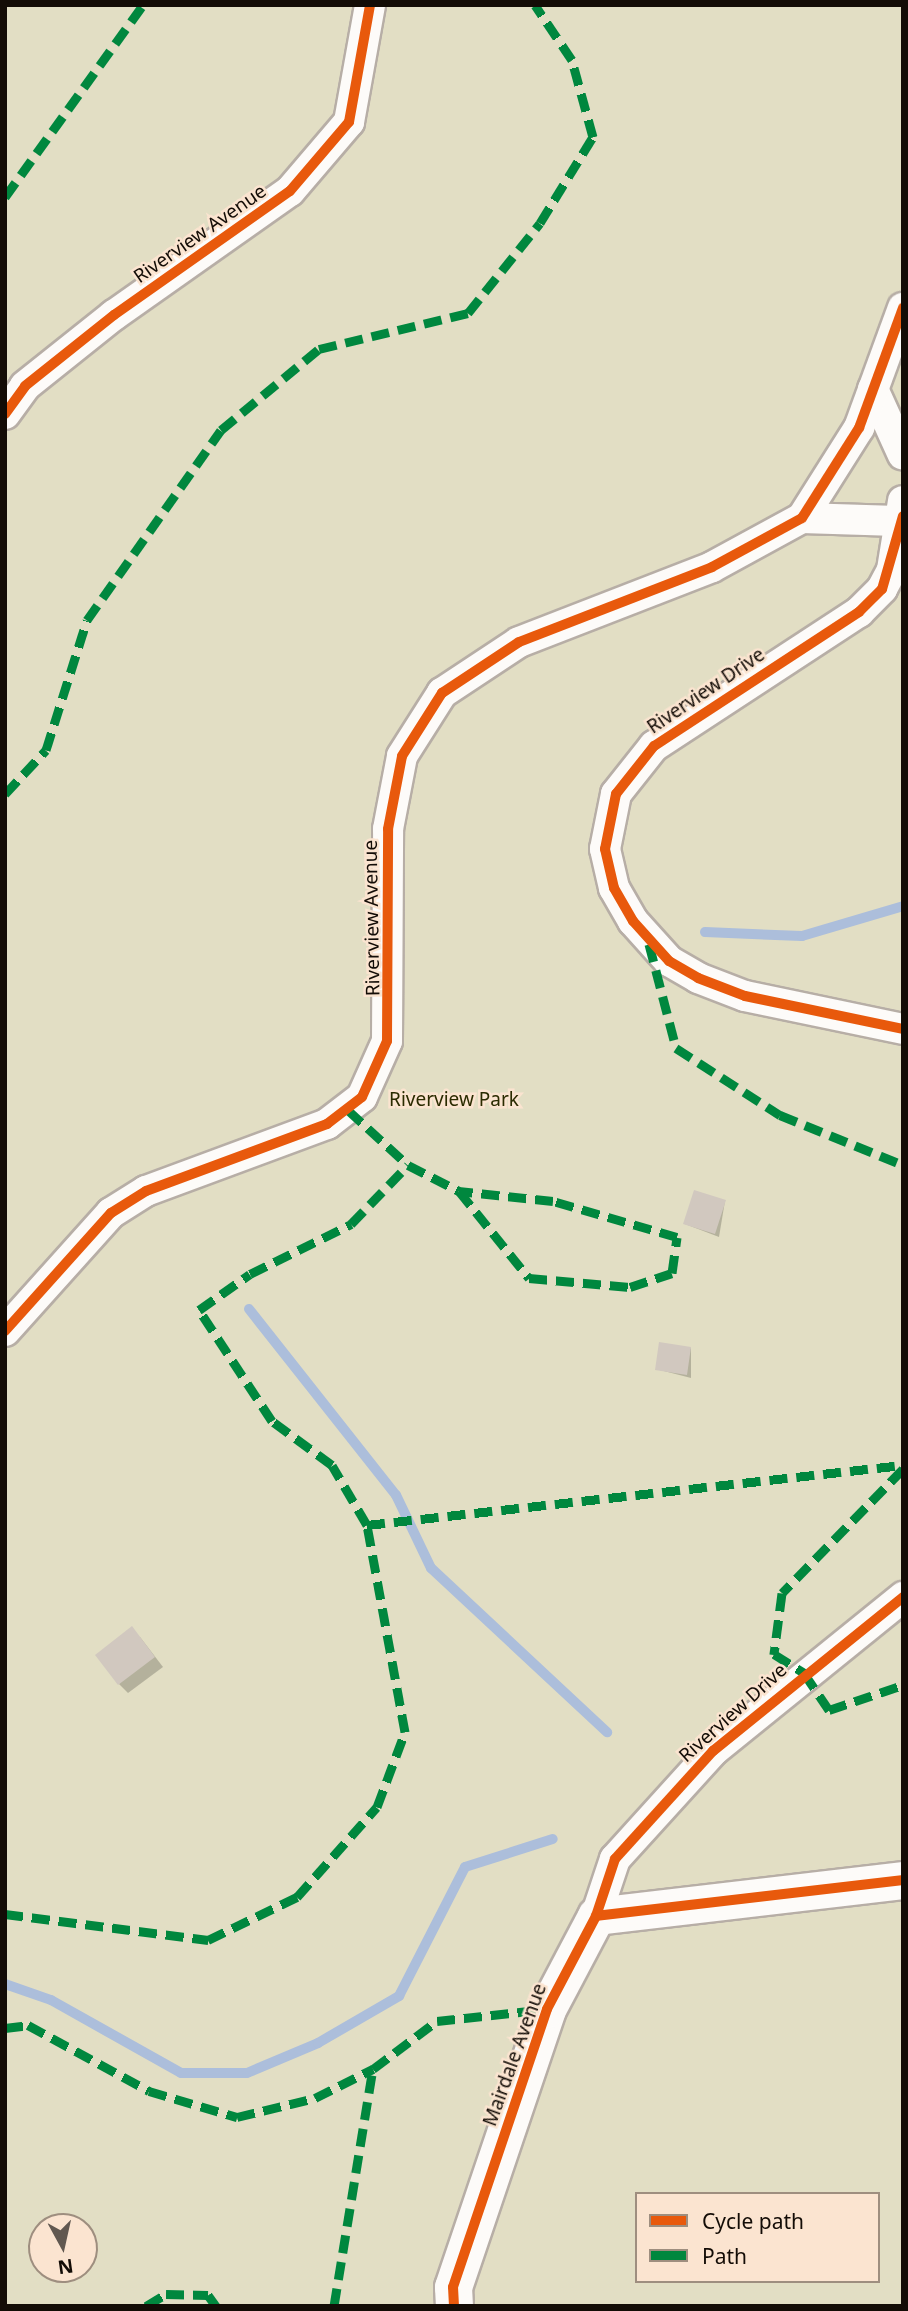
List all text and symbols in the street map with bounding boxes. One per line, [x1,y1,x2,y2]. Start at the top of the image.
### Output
street label: Riverview Avenue [129,180,271,288]
street label: Riverview Drive [643,643,769,739]
street label: Riverview Avenue [359,840,385,996]
park label: Riverview Park [389,1089,519,1111]
street label: Riverview Drive [675,1659,791,1767]
street label: Mairdale Avenue [479,1981,551,2129]
legend [635,2192,880,2283]
text: Cycle path [702,2207,804,2235]
north arrow [28,2213,98,2283]
text: Path [702,2242,747,2270]
text: N [56,2253,75,2281]

